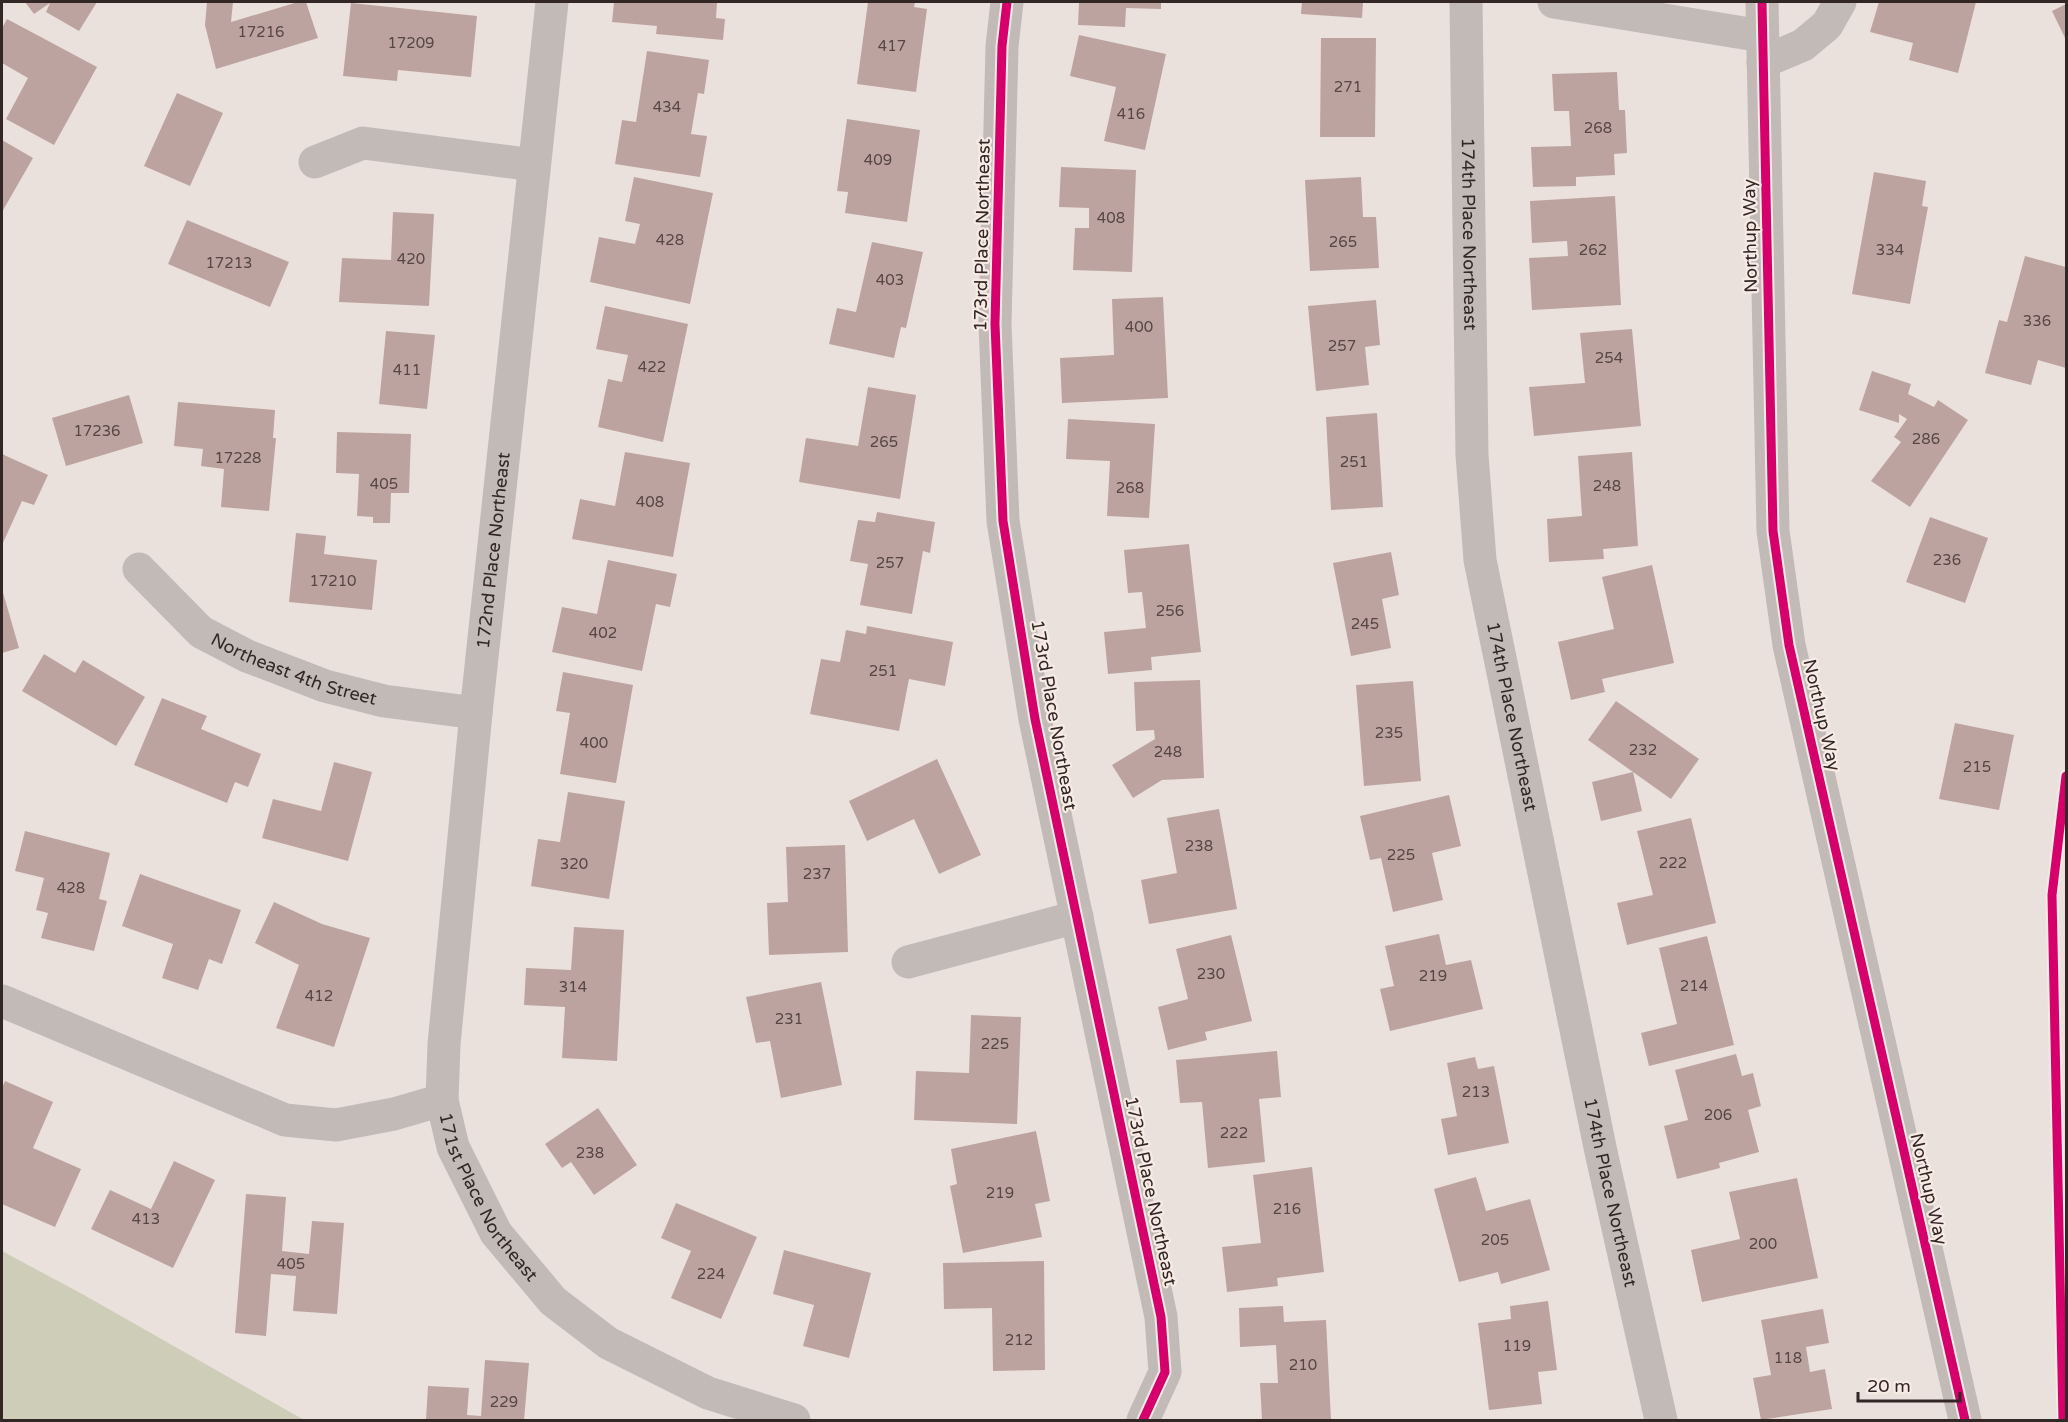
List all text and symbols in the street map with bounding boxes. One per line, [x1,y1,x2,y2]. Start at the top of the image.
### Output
house number: 17216 [237,23,285,41]
house number: 17209 [387,34,435,52]
house number: 417 [878,37,906,55]
house number: 271 [1334,78,1362,96]
house number: 434 [653,98,681,116]
house number: 416 [1117,105,1145,123]
house number: 268 [1584,119,1612,137]
street label: 174th Place Northeast [1457,137,1481,331]
street label: 173rd Place Northeast [969,138,995,332]
house number: 409 [864,151,892,169]
street label: Northup Way [1738,179,1762,293]
house number: 408 [1097,209,1125,227]
house number: 428 [656,231,684,249]
house number: 265 [1329,233,1357,251]
house number: 262 [1579,241,1607,259]
house number: 334 [1876,241,1904,259]
house number: 420 [397,250,425,268]
house number: 17213 [205,254,253,272]
house number: 403 [876,271,904,289]
house number: 336 [2023,312,2051,330]
house number: 400 [1125,318,1153,336]
house number: 257 [1328,337,1356,355]
house number: 254 [1595,349,1623,367]
house number: 422 [638,358,666,376]
house number: 411 [393,361,421,379]
house number: 17236 [73,422,121,440]
house number: 286 [1912,430,1940,448]
house number: 265 [870,433,898,451]
house number: 17228 [214,449,262,467]
street label: 172nd Place Northeast [472,451,515,650]
house number: 251 [1340,453,1368,471]
house number: 405 [370,475,398,493]
house number: 248 [1593,477,1621,495]
house number: 268 [1116,479,1144,497]
house number: 408 [636,493,664,511]
house number: 236 [1933,551,1961,569]
house number: 257 [876,554,904,572]
house number: 17210 [309,572,357,590]
house number: 256 [1156,602,1184,620]
house number: 245 [1351,615,1379,633]
street label: 173rd Place Northeast [1026,618,1082,812]
street label: 174th Place Northeast [1482,620,1542,813]
house number: 402 [589,624,617,642]
street label: Northeast 4th Street [207,628,379,710]
street label: Northup Way [1798,657,1846,773]
house number: 251 [869,662,897,680]
house number: 235 [1375,724,1403,742]
house number: 400 [580,734,608,752]
house number: 232 [1629,741,1657,759]
house number: 248 [1154,743,1182,761]
house number: 215 [1963,758,1991,776]
house number: 238 [1185,837,1213,855]
house number: 225 [1387,846,1415,864]
house number: 222 [1659,854,1687,872]
house number: 320 [560,855,588,873]
house number: 237 [803,865,831,883]
house number: 428 [57,879,85,897]
house number: 230 [1197,965,1225,983]
house number: 219 [1419,967,1447,985]
house number: 214 [1680,977,1708,995]
house number: 314 [559,978,587,996]
house number: 412 [305,987,333,1005]
house number: 231 [775,1010,803,1028]
house number: 225 [981,1035,1009,1053]
house number: 213 [1462,1083,1490,1101]
street label: 173rd Place Northeast [1120,1094,1182,1288]
street label: 174th Place Northeast [1579,1096,1642,1289]
house number: 206 [1704,1106,1732,1124]
street label: 171st Place Northeast [434,1110,543,1286]
house number: 222 [1220,1124,1248,1142]
street label: Northup Way [1905,1131,1953,1247]
house number: 238 [576,1144,604,1162]
house number: 219 [986,1184,1014,1202]
house number: 216 [1273,1200,1301,1218]
house number: 413 [132,1210,160,1228]
house number: 205 [1481,1231,1509,1249]
house number: 200 [1749,1235,1777,1253]
house number: 405 [277,1255,305,1273]
house number: 224 [697,1265,725,1283]
house number: 212 [1005,1331,1033,1349]
house number: 119 [1503,1337,1531,1355]
house number: 118 [1774,1349,1802,1367]
house number: 210 [1289,1356,1317,1374]
scale bar [1858,1365,1960,1403]
text: 20 m [1867,1375,1911,1397]
house number: 229 [490,1393,518,1411]

